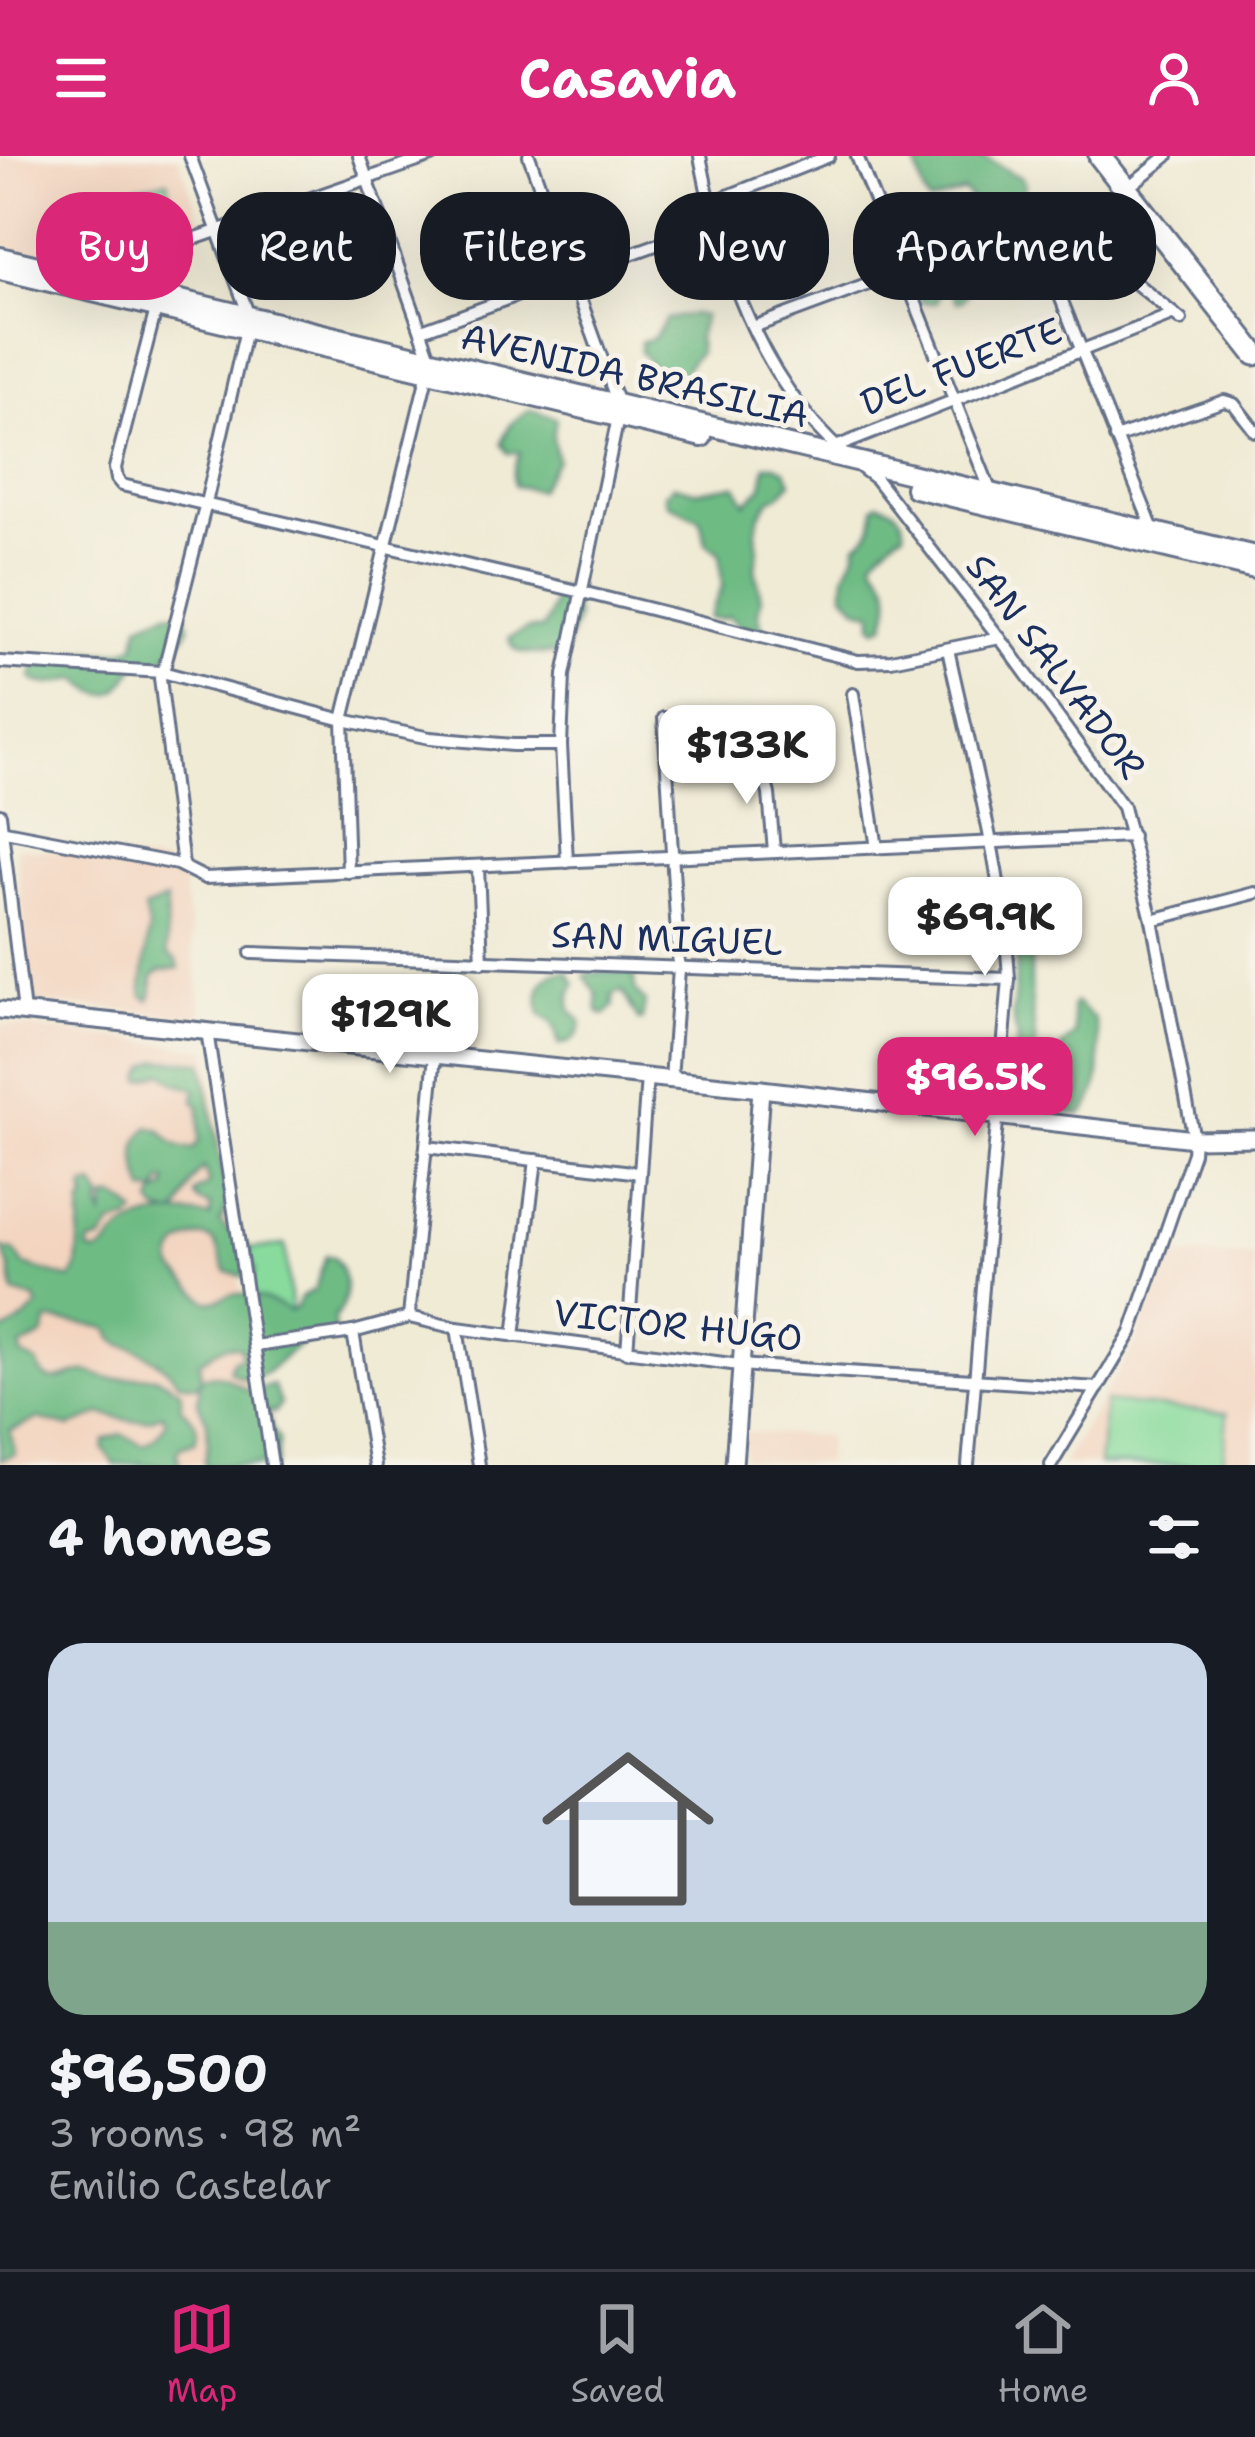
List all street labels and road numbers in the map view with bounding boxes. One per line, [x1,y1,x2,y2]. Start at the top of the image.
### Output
street label: DEL FUERTE [853,306,1069,427]
street label: AVENIDA BRASILIA [456,312,814,439]
street label: SAN SALVADOR [955,544,1156,789]
street label: SAN MIGUEL [550,910,784,967]
street label: VICTOR HUGO [551,1288,805,1363]

